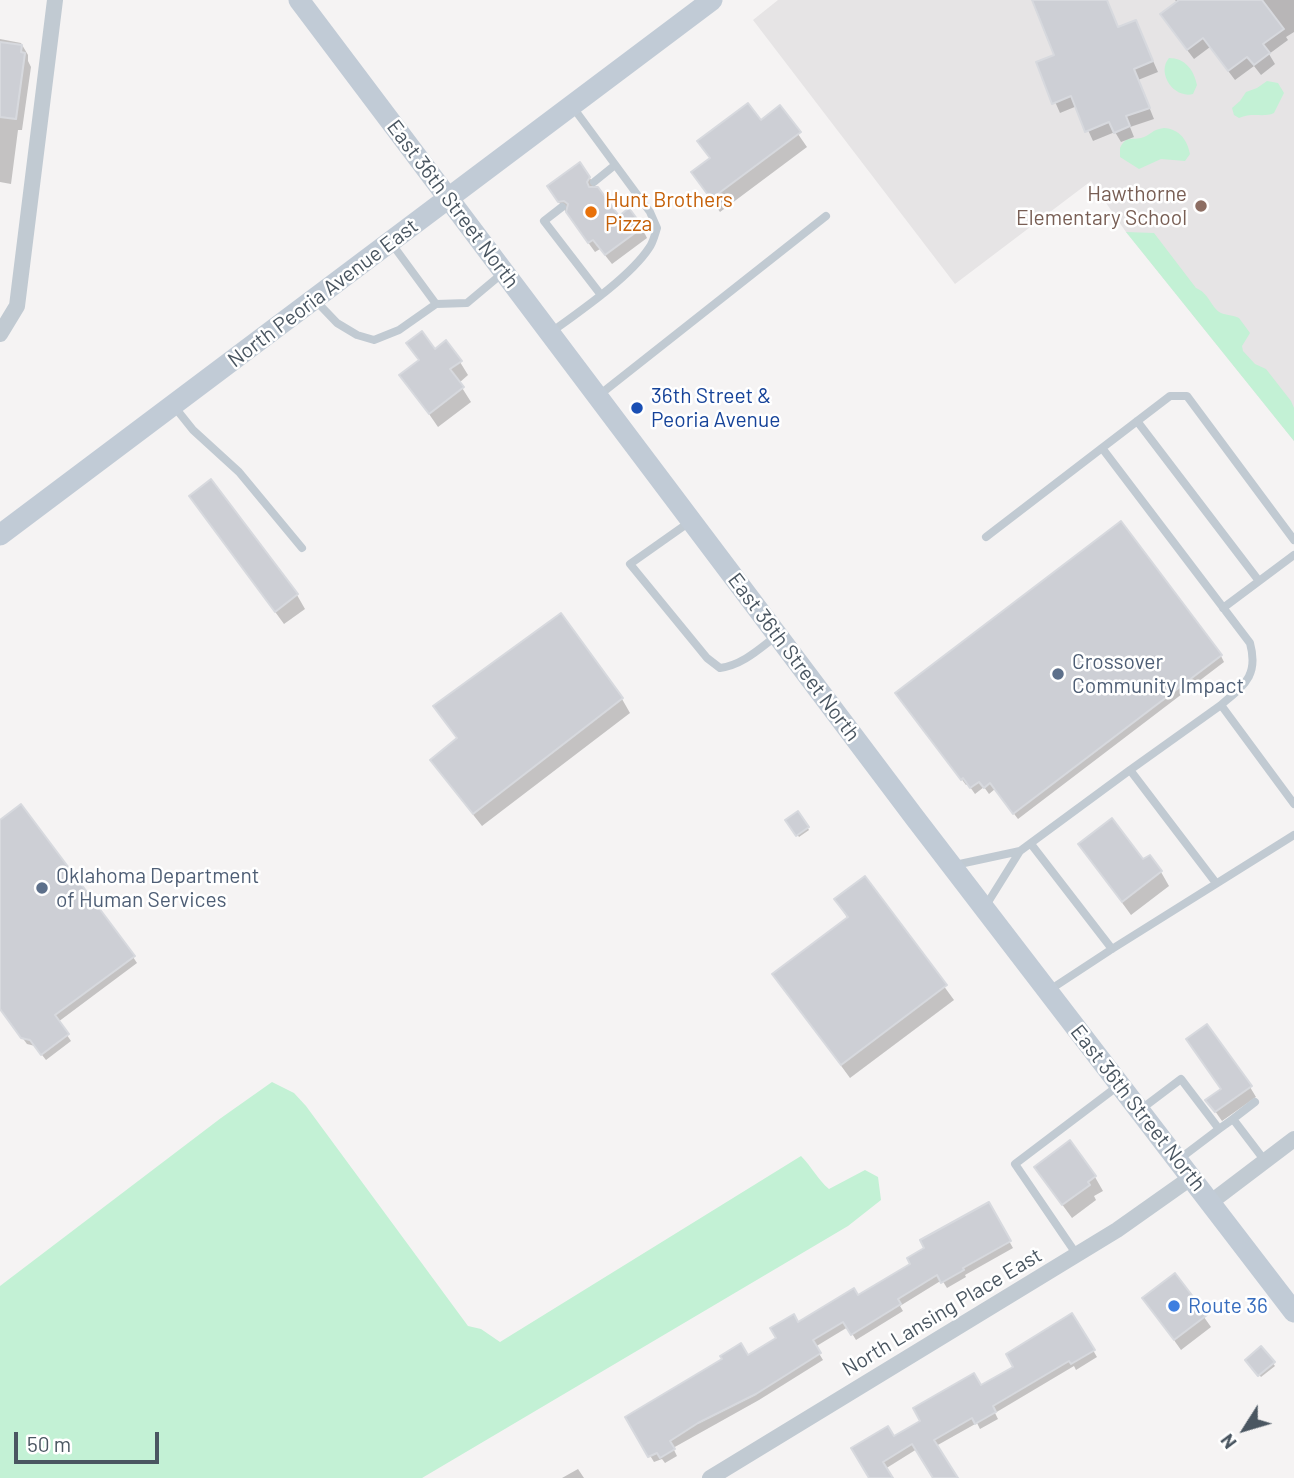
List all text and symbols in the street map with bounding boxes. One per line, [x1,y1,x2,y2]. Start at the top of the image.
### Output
street label: East 36th Street North [381,115,525,293]
place label: Hawthorne Elementary School [1016,181,1187,231]
place label: Hunt Brothers Pizza [605,187,733,237]
marker: Hawthorne Elementary School [1193,198,1209,214]
marker: Hunt Brothers Pizza [583,204,599,220]
street label: North Peoria Avenue East [223,213,423,373]
place label: 36th Street & Peoria Avenue [651,383,780,433]
marker: 36th Street & Peoria Avenue [629,400,645,416]
street label: East 36th Street North [722,568,866,746]
place label: Crossover Community Impact [1072,649,1244,699]
marker: Crossover Community Impact [1050,666,1066,682]
place label: Oklahoma Department of Human Services [56,863,260,913]
marker: Oklahoma Department of Human Services [34,880,50,896]
street label: East 36th Street North [1065,1020,1211,1196]
street label: North Lansing Place East [838,1242,1046,1382]
place label: Route 36 [1188,1293,1268,1319]
marker: Route 36 [1166,1298,1182,1314]
north arrow [1210,1394,1280,1464]
scale bar [18,1418,163,1462]
text: N [1215,1430,1241,1454]
text: 50 m [27,1431,71,1456]

